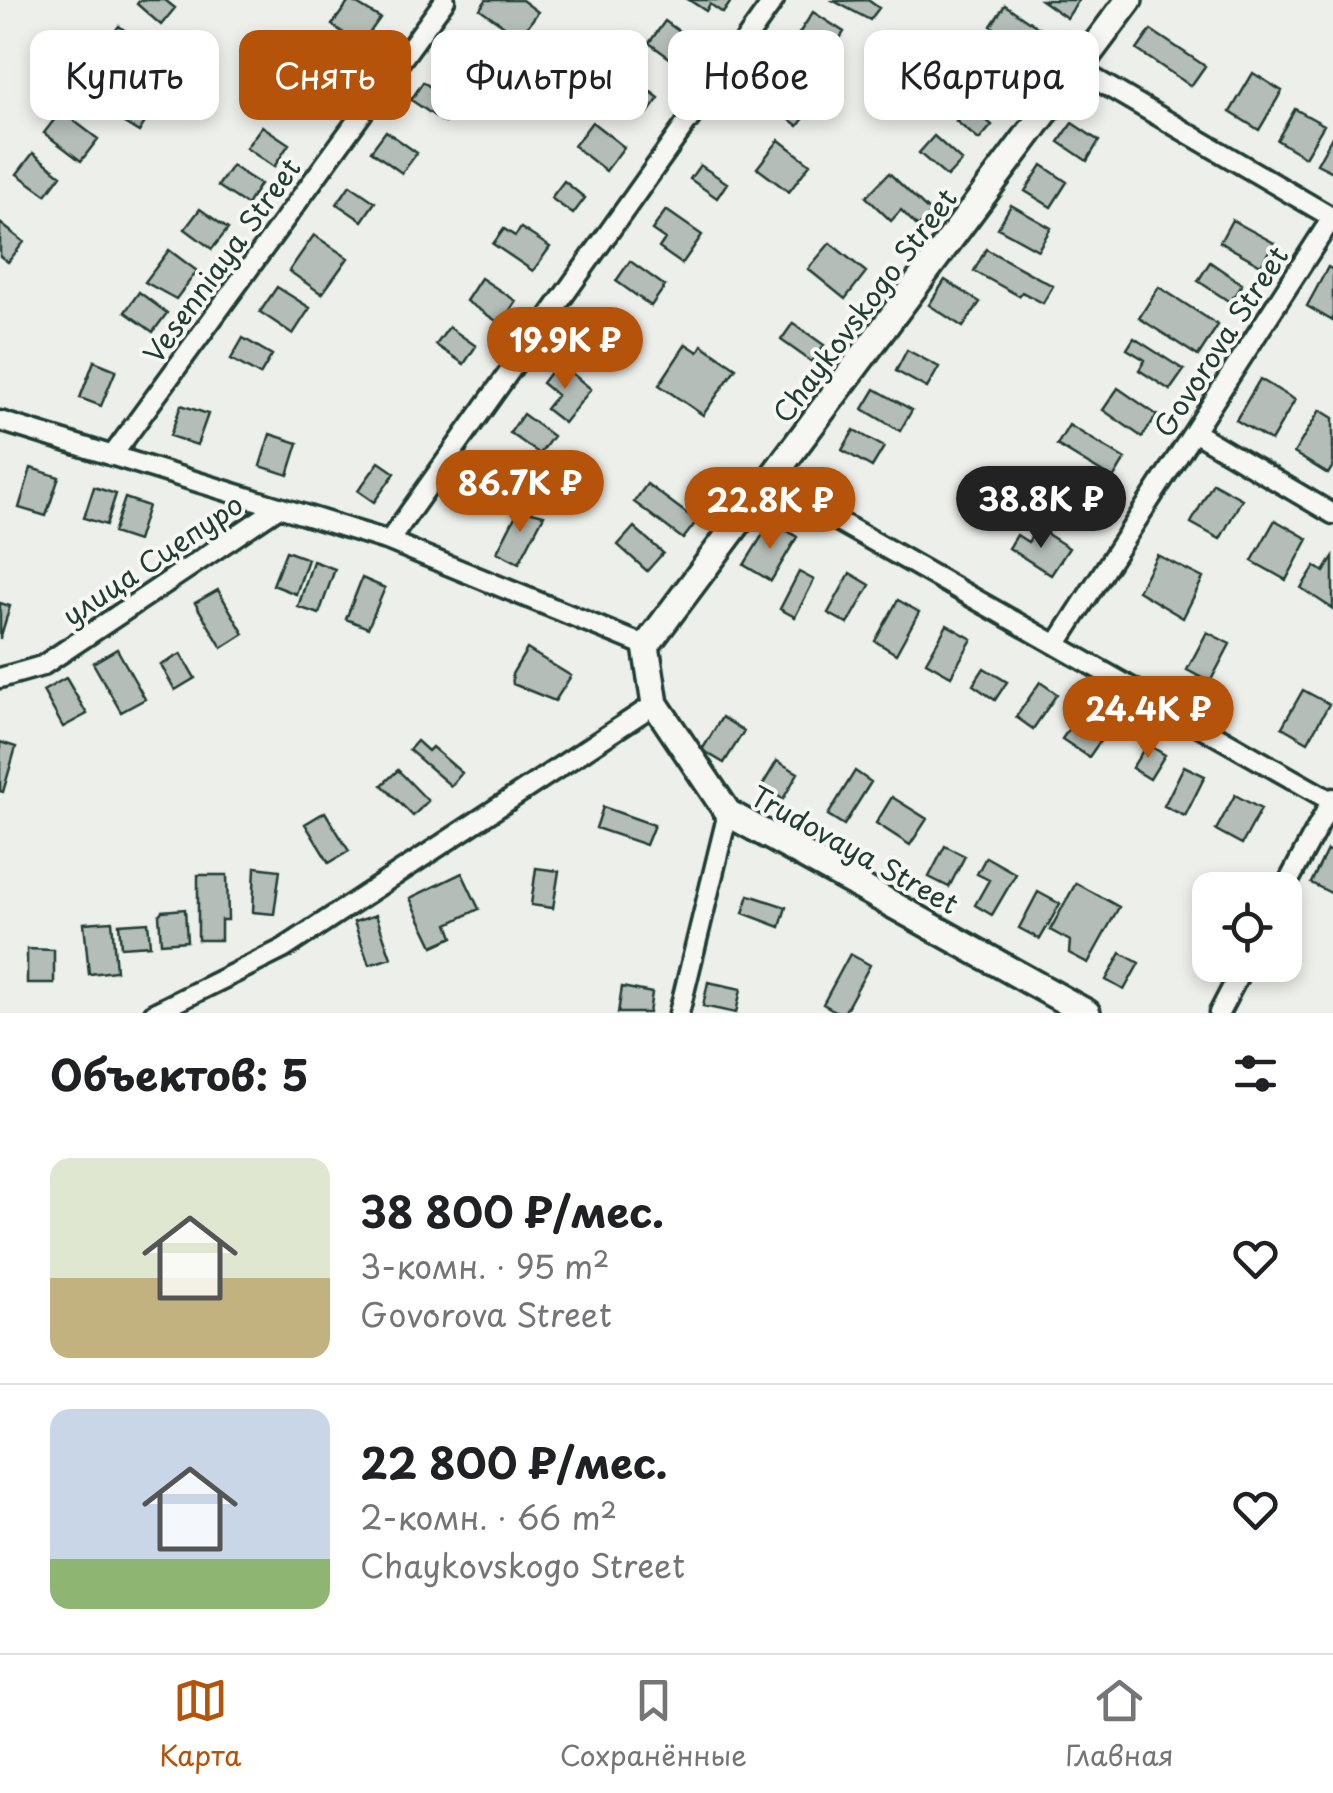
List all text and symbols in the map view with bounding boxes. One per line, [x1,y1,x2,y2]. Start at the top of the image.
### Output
chip: Купить [30,30,219,120]
chip: Снять [239,30,411,120]
chip: Фильтры [431,30,648,120]
chip: Новое [668,30,844,120]
chip: Квартира [864,30,1099,120]
street label: Vesenniaya Street [132,148,310,372]
street label: Chaykovskogo Street [761,179,967,431]
street label: Govorova Street [1142,237,1298,445]
pin: 19.9K ₽ [473,307,657,392]
text: 19.9K ₽ [509,315,621,363]
pin: 86.7K ₽ [428,450,612,535]
text: 86.7K ₽ [458,458,582,506]
pin: 38.8K ₽ [949,466,1133,551]
pin: 22.8K ₽ [678,467,862,552]
text: 38.8K ₽ [978,474,1104,522]
text: 22.8K ₽ [706,475,834,523]
street label: улица Сцепуро [53,482,251,636]
pin: 24.4K ₽ [1056,676,1240,761]
text: 24.4K ₽ [1085,684,1211,732]
street label: Trudovaya Street [743,774,967,924]
map controls [1192,872,1302,982]
button: locate [1192,872,1302,982]
text: Объектов: 5 [50,1042,309,1105]
icon: filters [1228,1046,1283,1101]
text: 38 800 ₽/мес. [360,1179,664,1242]
icon: home [130,1198,250,1318]
icon: heart [1228,1231,1283,1286]
text: 3-комн. · 95 m² [360,1242,610,1290]
text: Govorova Street [360,1290,612,1338]
text: 22 800 ₽/мес. [360,1430,668,1493]
icon: home [130,1449,250,1569]
icon: heart [1228,1482,1283,1537]
text: 2-комн. · 66 m² [360,1493,617,1541]
text: Chaykovskogo Street [360,1541,685,1589]
tab: Карта [159,1673,241,1776]
tab: Сохранённые [560,1673,747,1776]
tab: Главная [1065,1673,1174,1776]

